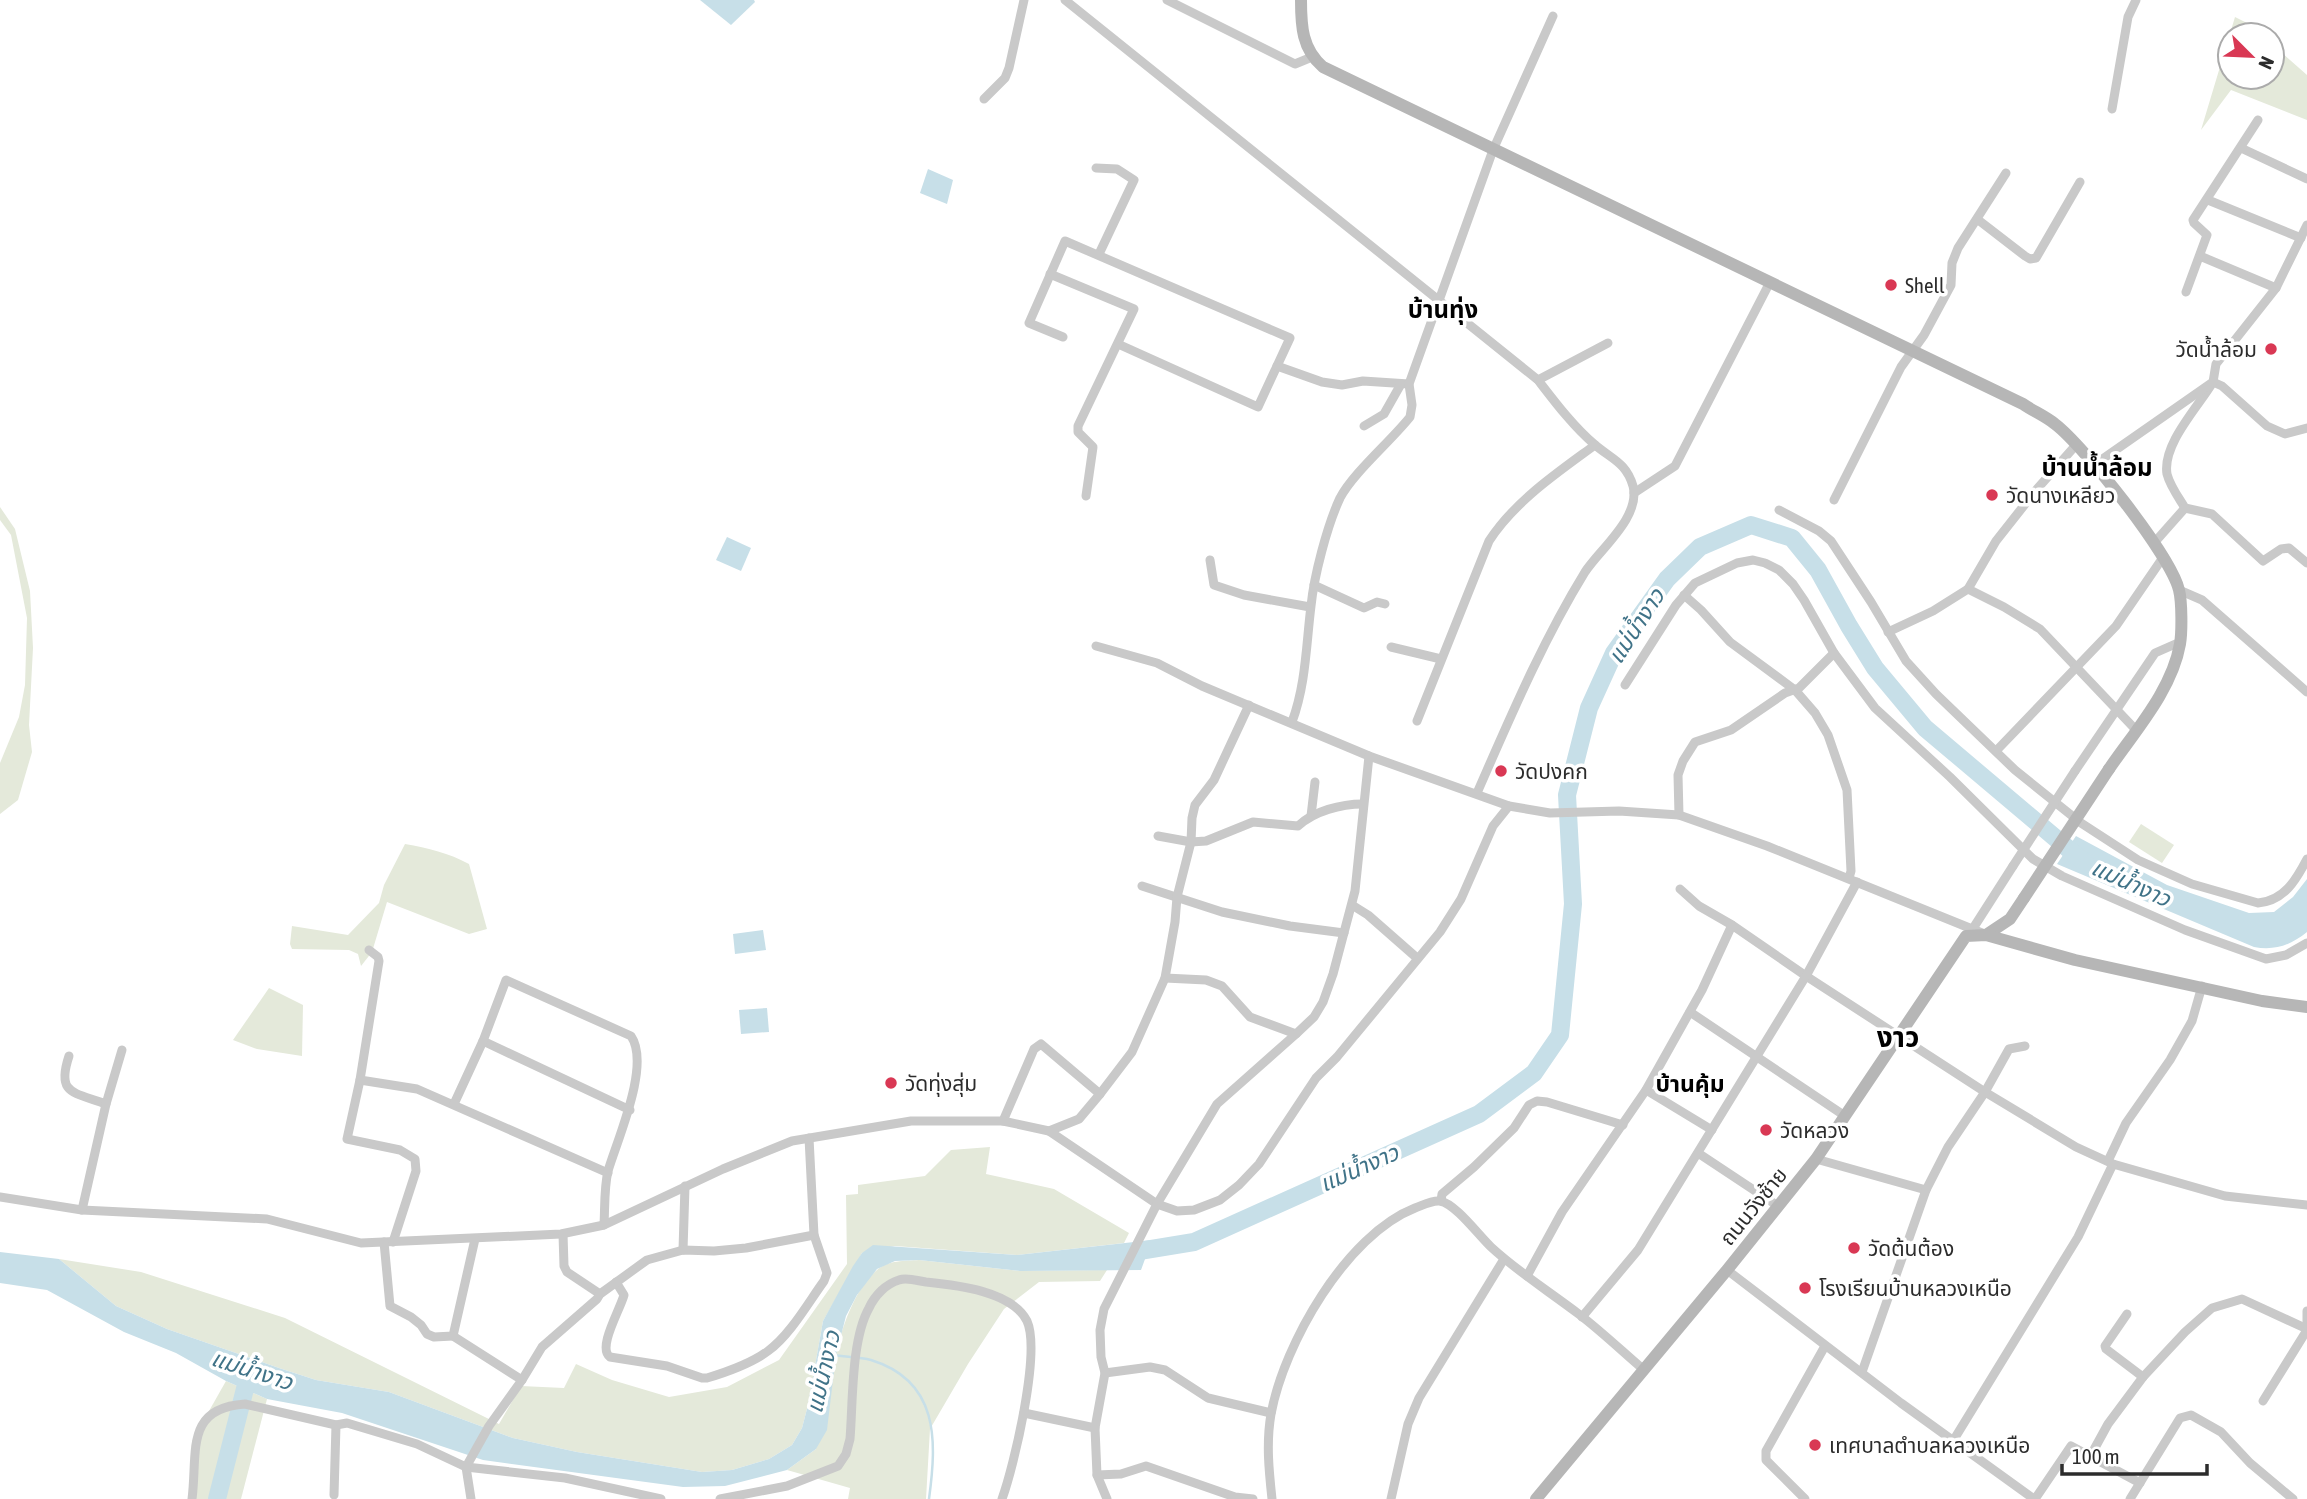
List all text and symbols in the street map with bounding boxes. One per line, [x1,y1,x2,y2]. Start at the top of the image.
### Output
north arrow [2216,21,2286,91]
text: N [2254,53,2279,73]
place label: Shell [1905,273,1945,297]
marker: Shell [1883,277,1899,293]
district label: บ้านทุ่ง [1408,296,1478,325]
place label: วัดน้ำล้อม [2175,335,2257,361]
marker: วัดน้ำล้อม [2263,341,2279,357]
district label: บ้านน้ำล้อม [2041,451,2153,481]
place label: วัดนางเหลียว [2006,483,2115,507]
marker: วัดนางเหลียว [1984,487,2000,503]
water label: แม่น้ำงาว [1600,582,1670,668]
place label: วัดปงคก [1515,759,1588,783]
marker: วัดปงคก [1493,763,1509,779]
water label: แม่น้ำงาว [2088,851,2176,912]
district label: งาว [1877,1021,1919,1053]
place label: วัดทุ่งสุ่ม [905,1071,977,1097]
district label: บ้านคุ้ม [1655,1071,1725,1098]
marker: วัดทุ่งสุ่ม [883,1075,899,1091]
place label: วัดหลวง [1780,1118,1849,1142]
marker: วัดหลวง [1758,1122,1774,1138]
water label: แม่น้ำงาว [1314,1136,1403,1197]
street label: ถนนวังซ้าย [1715,1162,1791,1250]
place label: วัดต้นต้อง [1868,1236,1954,1260]
marker: วัดต้นต้อง [1846,1240,1862,1256]
place label: โรงเรียนบ้านหลวงเหนือ [1819,1276,2012,1300]
marker: โรงเรียนบ้านหลวงเหนือ [1797,1280,1813,1296]
water label: แม่น้ำงาว [798,1327,845,1416]
water label: แม่น้ำงาว [208,1342,297,1395]
scale bar [2062,1432,2207,1476]
place label: เทศบาลตำบลหลวงเหนือ [1829,1433,2030,1457]
marker: เทศบาลตำบลหลวงเหนือ [1807,1437,1823,1453]
text: 100 m [2072,1444,2120,1468]

